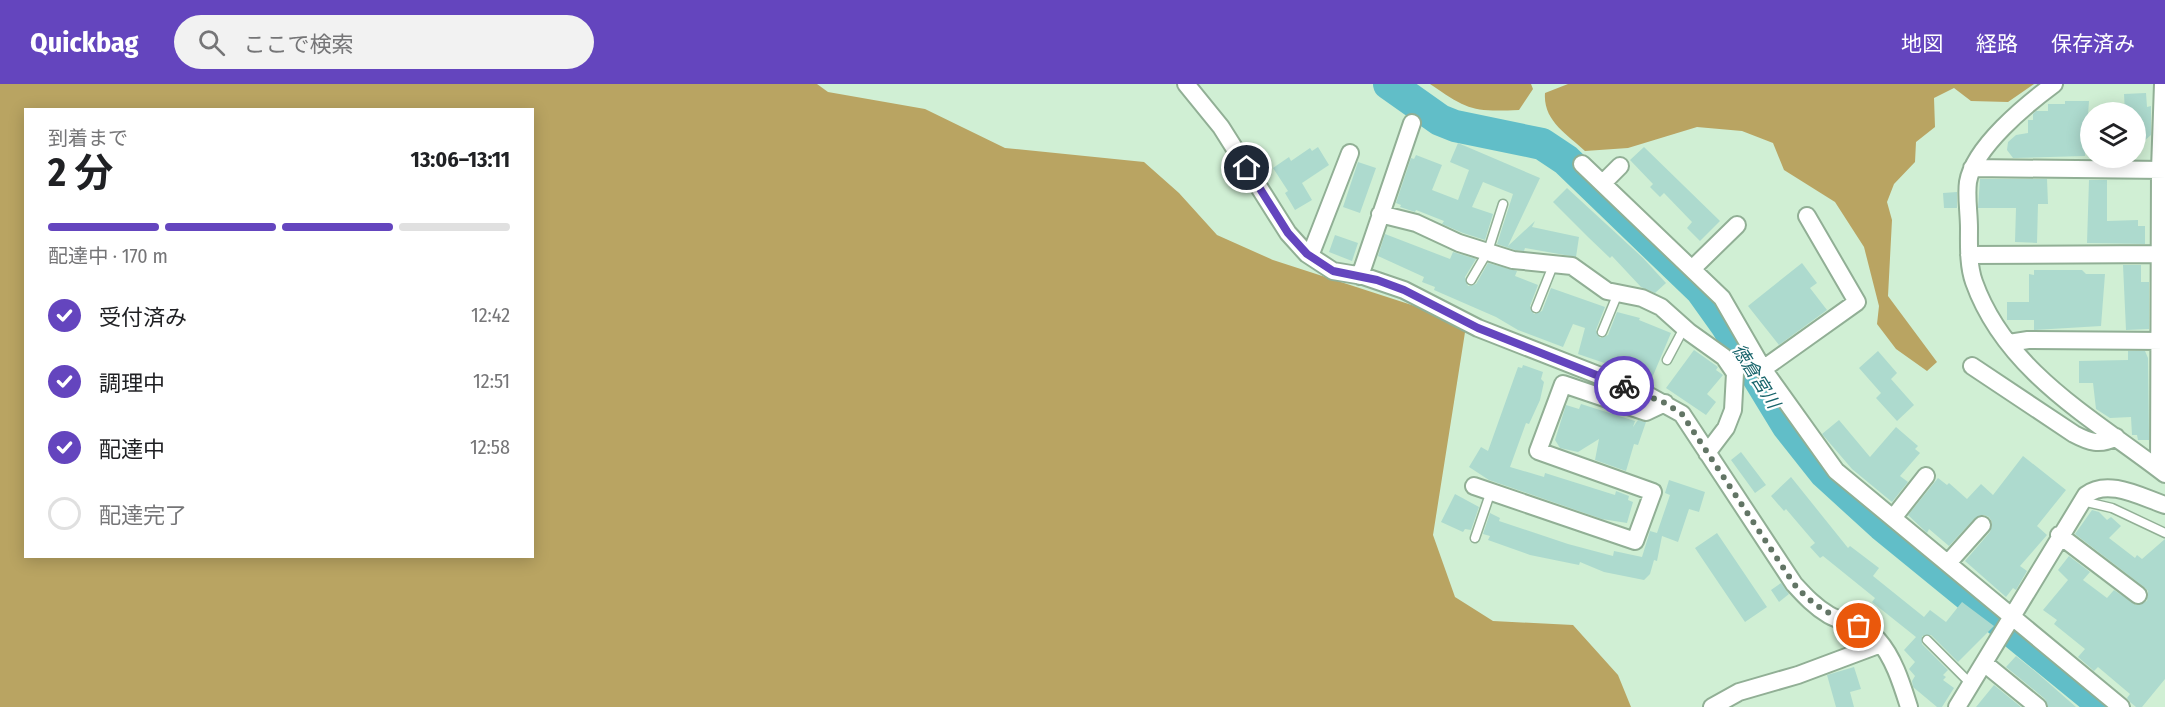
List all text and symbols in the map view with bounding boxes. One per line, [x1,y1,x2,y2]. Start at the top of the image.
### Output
search box [174,15,594,69]
text: Quickbag [30,26,138,59]
icon: search [195,26,228,59]
text: ここで検索 [243,31,353,58]
text: 地図 [1901,31,1943,57]
text: 経路 [1976,31,2018,57]
text: 保存済み [2051,31,2135,57]
map controls [2080,102,2146,168]
button: layers [2080,102,2146,168]
text: 到着まで [48,126,128,150]
pin [1221,142,1272,193]
text: 13:06–13:11 [411,146,510,173]
text: 2 分 [48,150,113,196]
icon: home [1230,151,1263,184]
text: 配達中 · 170 m [48,244,168,268]
icon: check [48,299,81,332]
text: 12:42 [471,303,510,327]
text: 受付済み [99,304,187,331]
water label: 徳倉宮川 [1728,340,1785,414]
courier [1594,356,1654,416]
icon: check [48,365,81,398]
text: 12:51 [473,369,510,393]
text: 調理中 [99,370,165,397]
icon: bike [1608,370,1641,403]
icon: check [48,431,81,464]
text: 12:58 [470,435,510,459]
text: 配達中 [99,436,165,463]
text: 配達完了 [99,502,187,529]
pin [1833,600,1884,651]
icon: bag [1842,609,1875,642]

